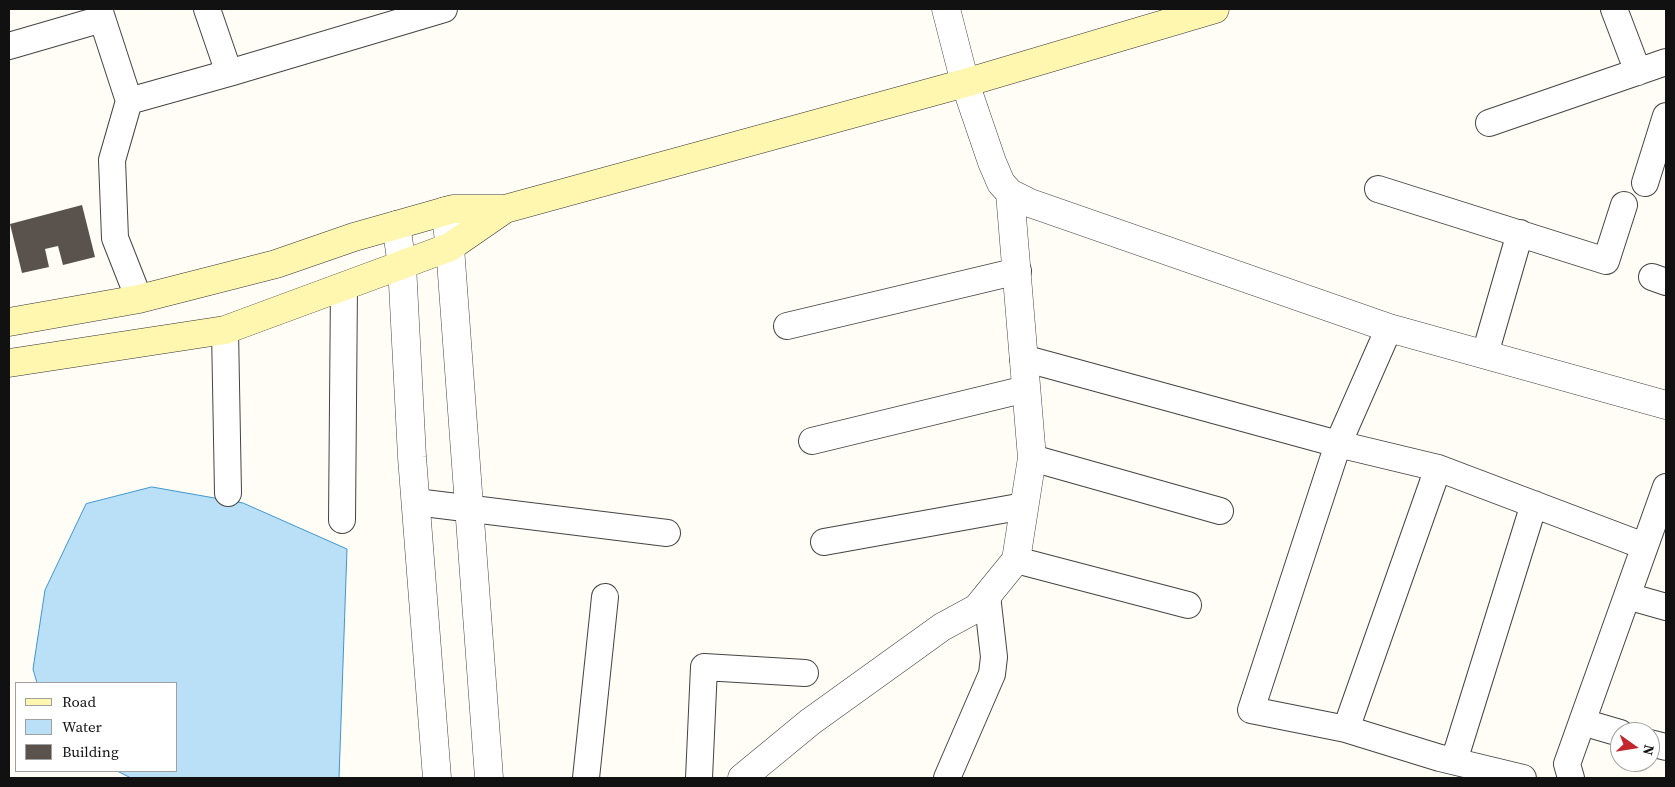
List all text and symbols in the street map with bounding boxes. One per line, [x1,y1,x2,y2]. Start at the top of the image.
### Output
legend [15,682,178,772]
text: Road [62,691,96,712]
text: Water [62,716,102,737]
north arrow [1610,722,1660,772]
text: Building [62,741,119,762]
text: N [1638,743,1660,757]

